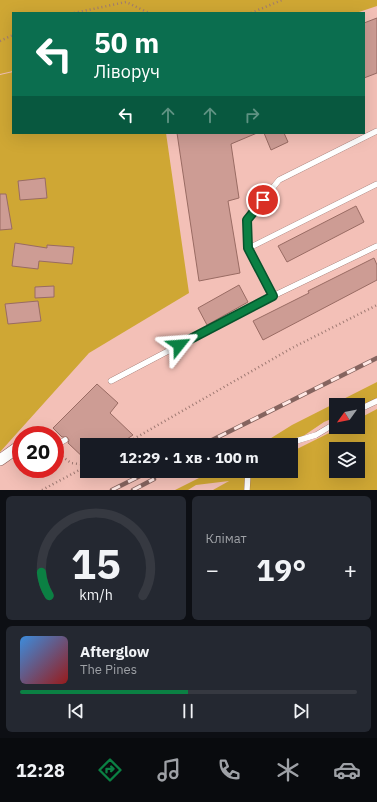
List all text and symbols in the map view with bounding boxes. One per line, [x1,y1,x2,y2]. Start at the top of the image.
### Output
text: 50 m [94,24,159,61]
icon: left [28,28,80,80]
text: Ліворуч [94,60,160,83]
icon: left [115,104,137,126]
icon: ahead [157,104,179,126]
icon: ahead [199,104,221,126]
icon: right [241,104,263,126]
pin [246,183,280,217]
icon: arrive [252,189,274,211]
position arrow [158,324,200,366]
north arrow [329,398,365,434]
map controls [329,398,365,478]
speed limit sign: 20 [12,426,64,478]
button: layers [329,442,365,478]
text: 12:29 · 1 хв · 100 m [119,448,259,467]
text: Клімат [206,530,247,547]
text: 15 [71,536,121,590]
text: 19° [256,550,306,589]
text: − [206,555,219,584]
text: + [344,555,357,584]
text: km/h [79,585,113,604]
text: Afterglow [80,642,149,661]
text: The Pines [80,661,137,678]
icon: previous [65,700,87,722]
icon: pause [177,700,199,722]
icon: next [290,700,312,722]
icon: directions [96,756,124,784]
icon: music [155,756,183,784]
icon: phone [215,756,243,784]
icon: climate [274,756,302,784]
icon: car [333,756,361,784]
text: 12:28 [16,759,65,782]

